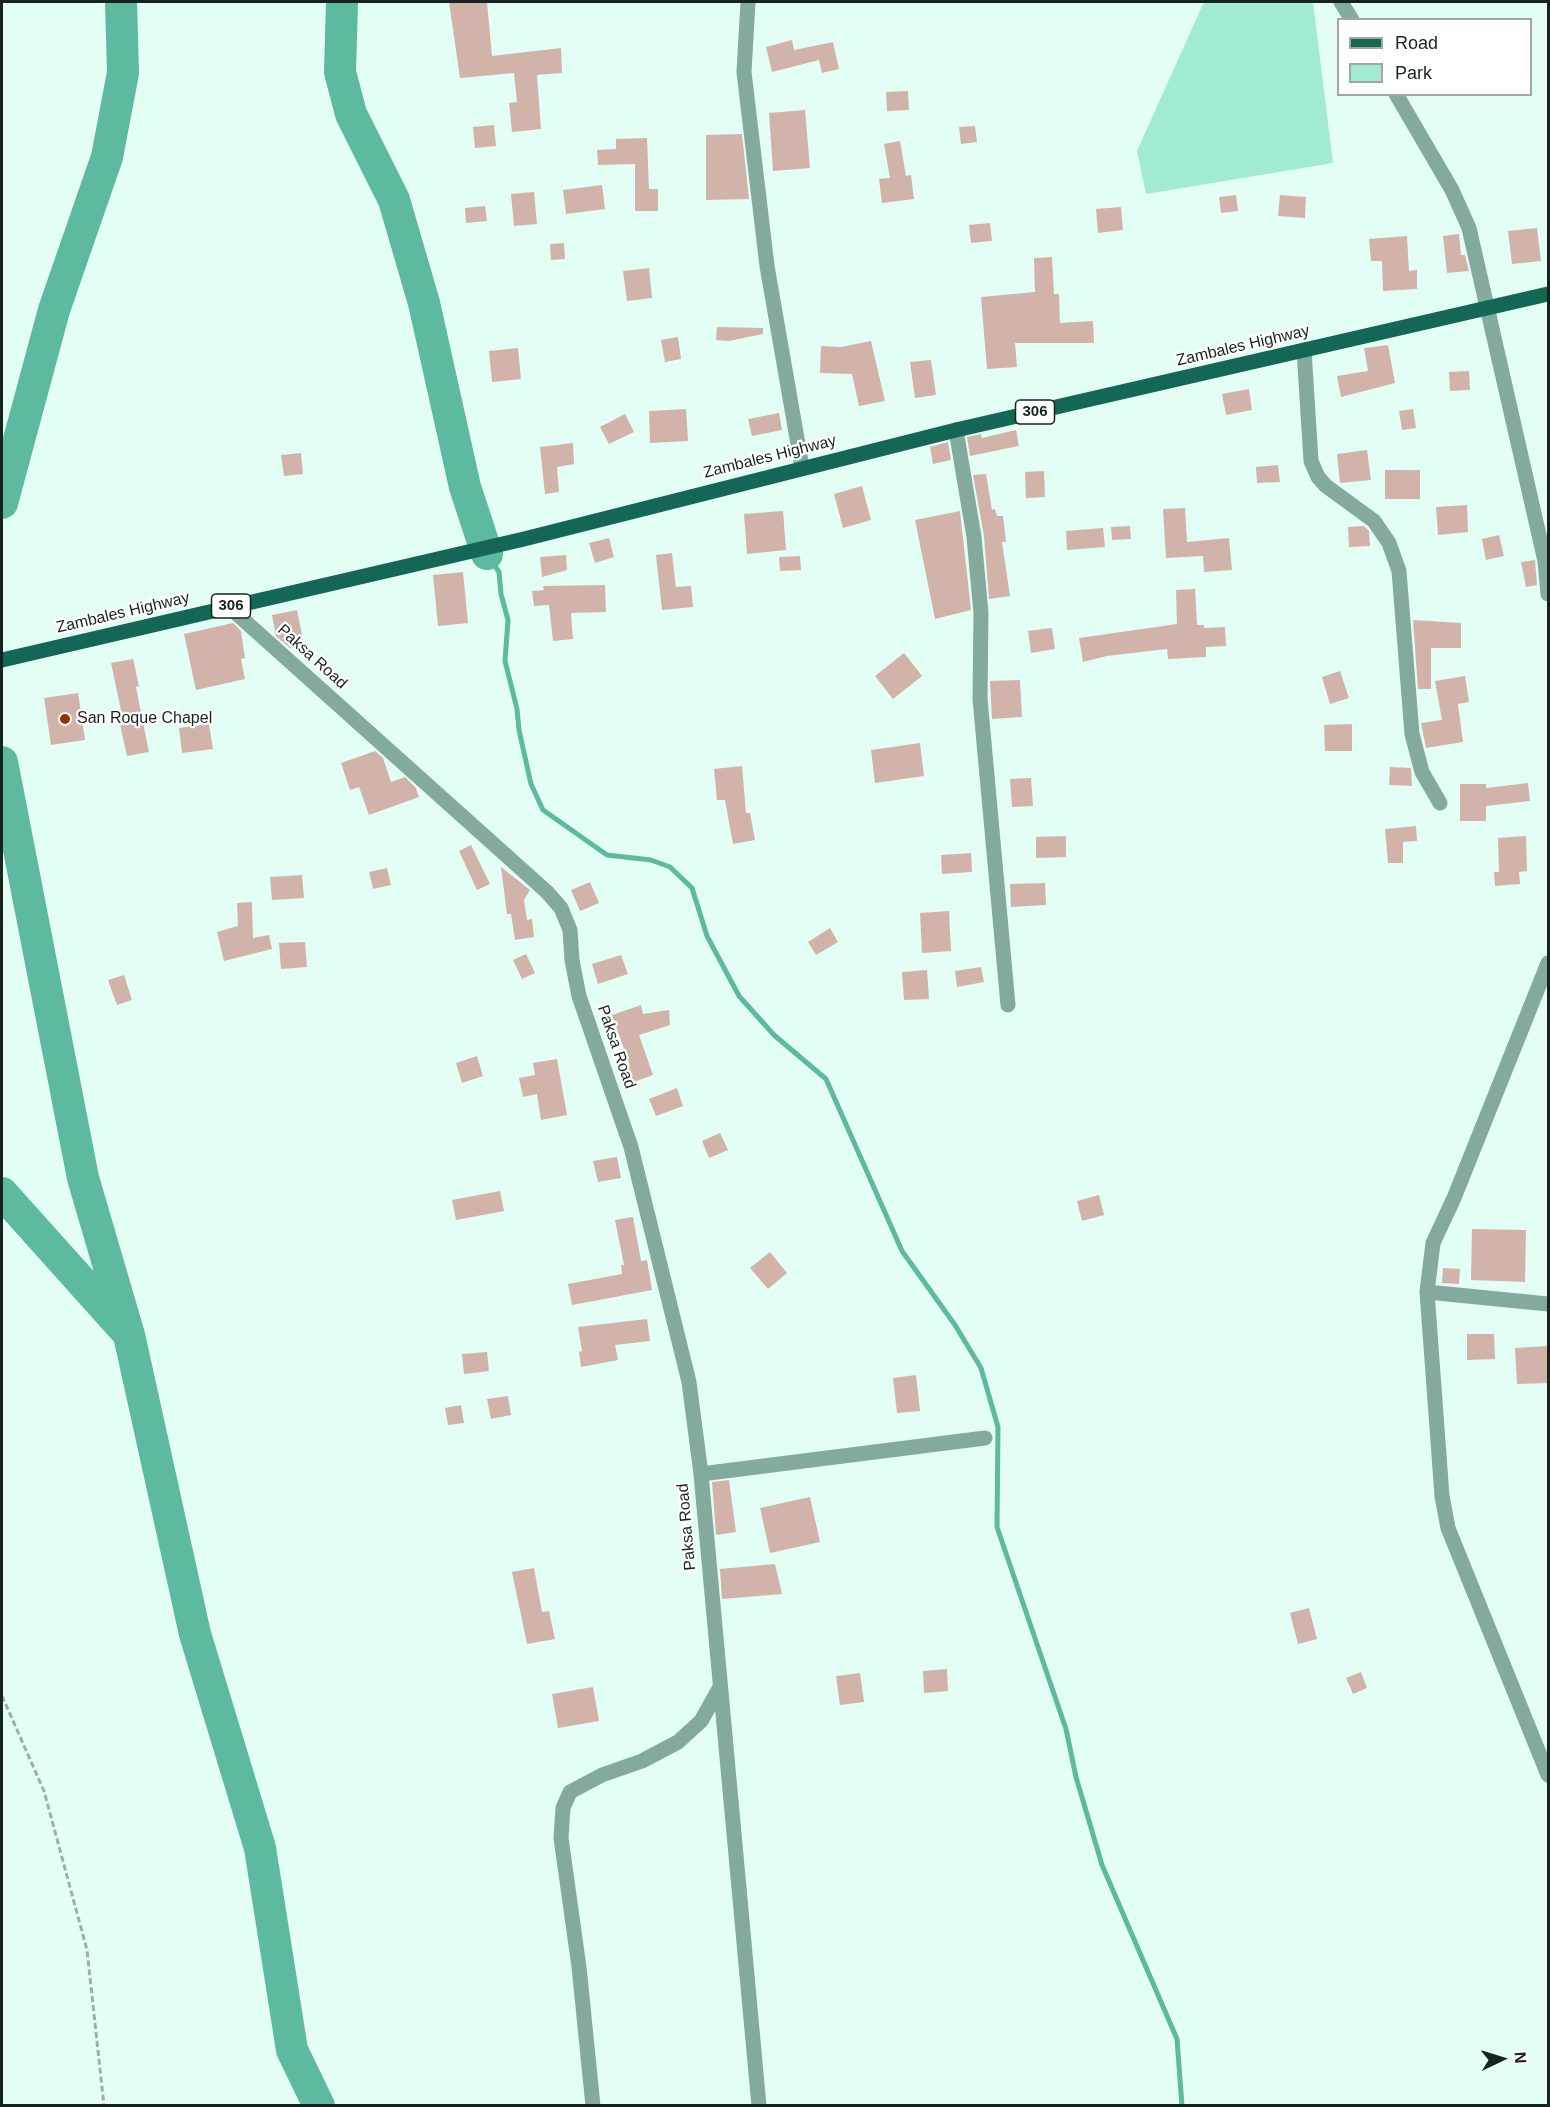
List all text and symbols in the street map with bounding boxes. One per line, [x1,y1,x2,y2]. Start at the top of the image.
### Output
legend [1337,18,1532,96]
text: Road [1395,33,1438,53]
text: Park [1395,63,1432,83]
street label: Zambales Highway [1175,321,1311,371]
road number: 306 [1016,400,1054,424]
street label: Zambales Highway [702,431,838,483]
street label: Zambales Highway [55,588,191,638]
road number: 306 [212,594,250,618]
street label: Paksa Road [273,621,351,693]
place label: San Roque Chapel [77,709,212,729]
marker: San Roque Chapel [58,712,72,726]
street label: Paksa Road [593,1003,639,1091]
street label: Paksa Road [674,1483,700,1571]
north arrow [1472,2029,1532,2089]
text: N [1512,2051,1529,2064]

